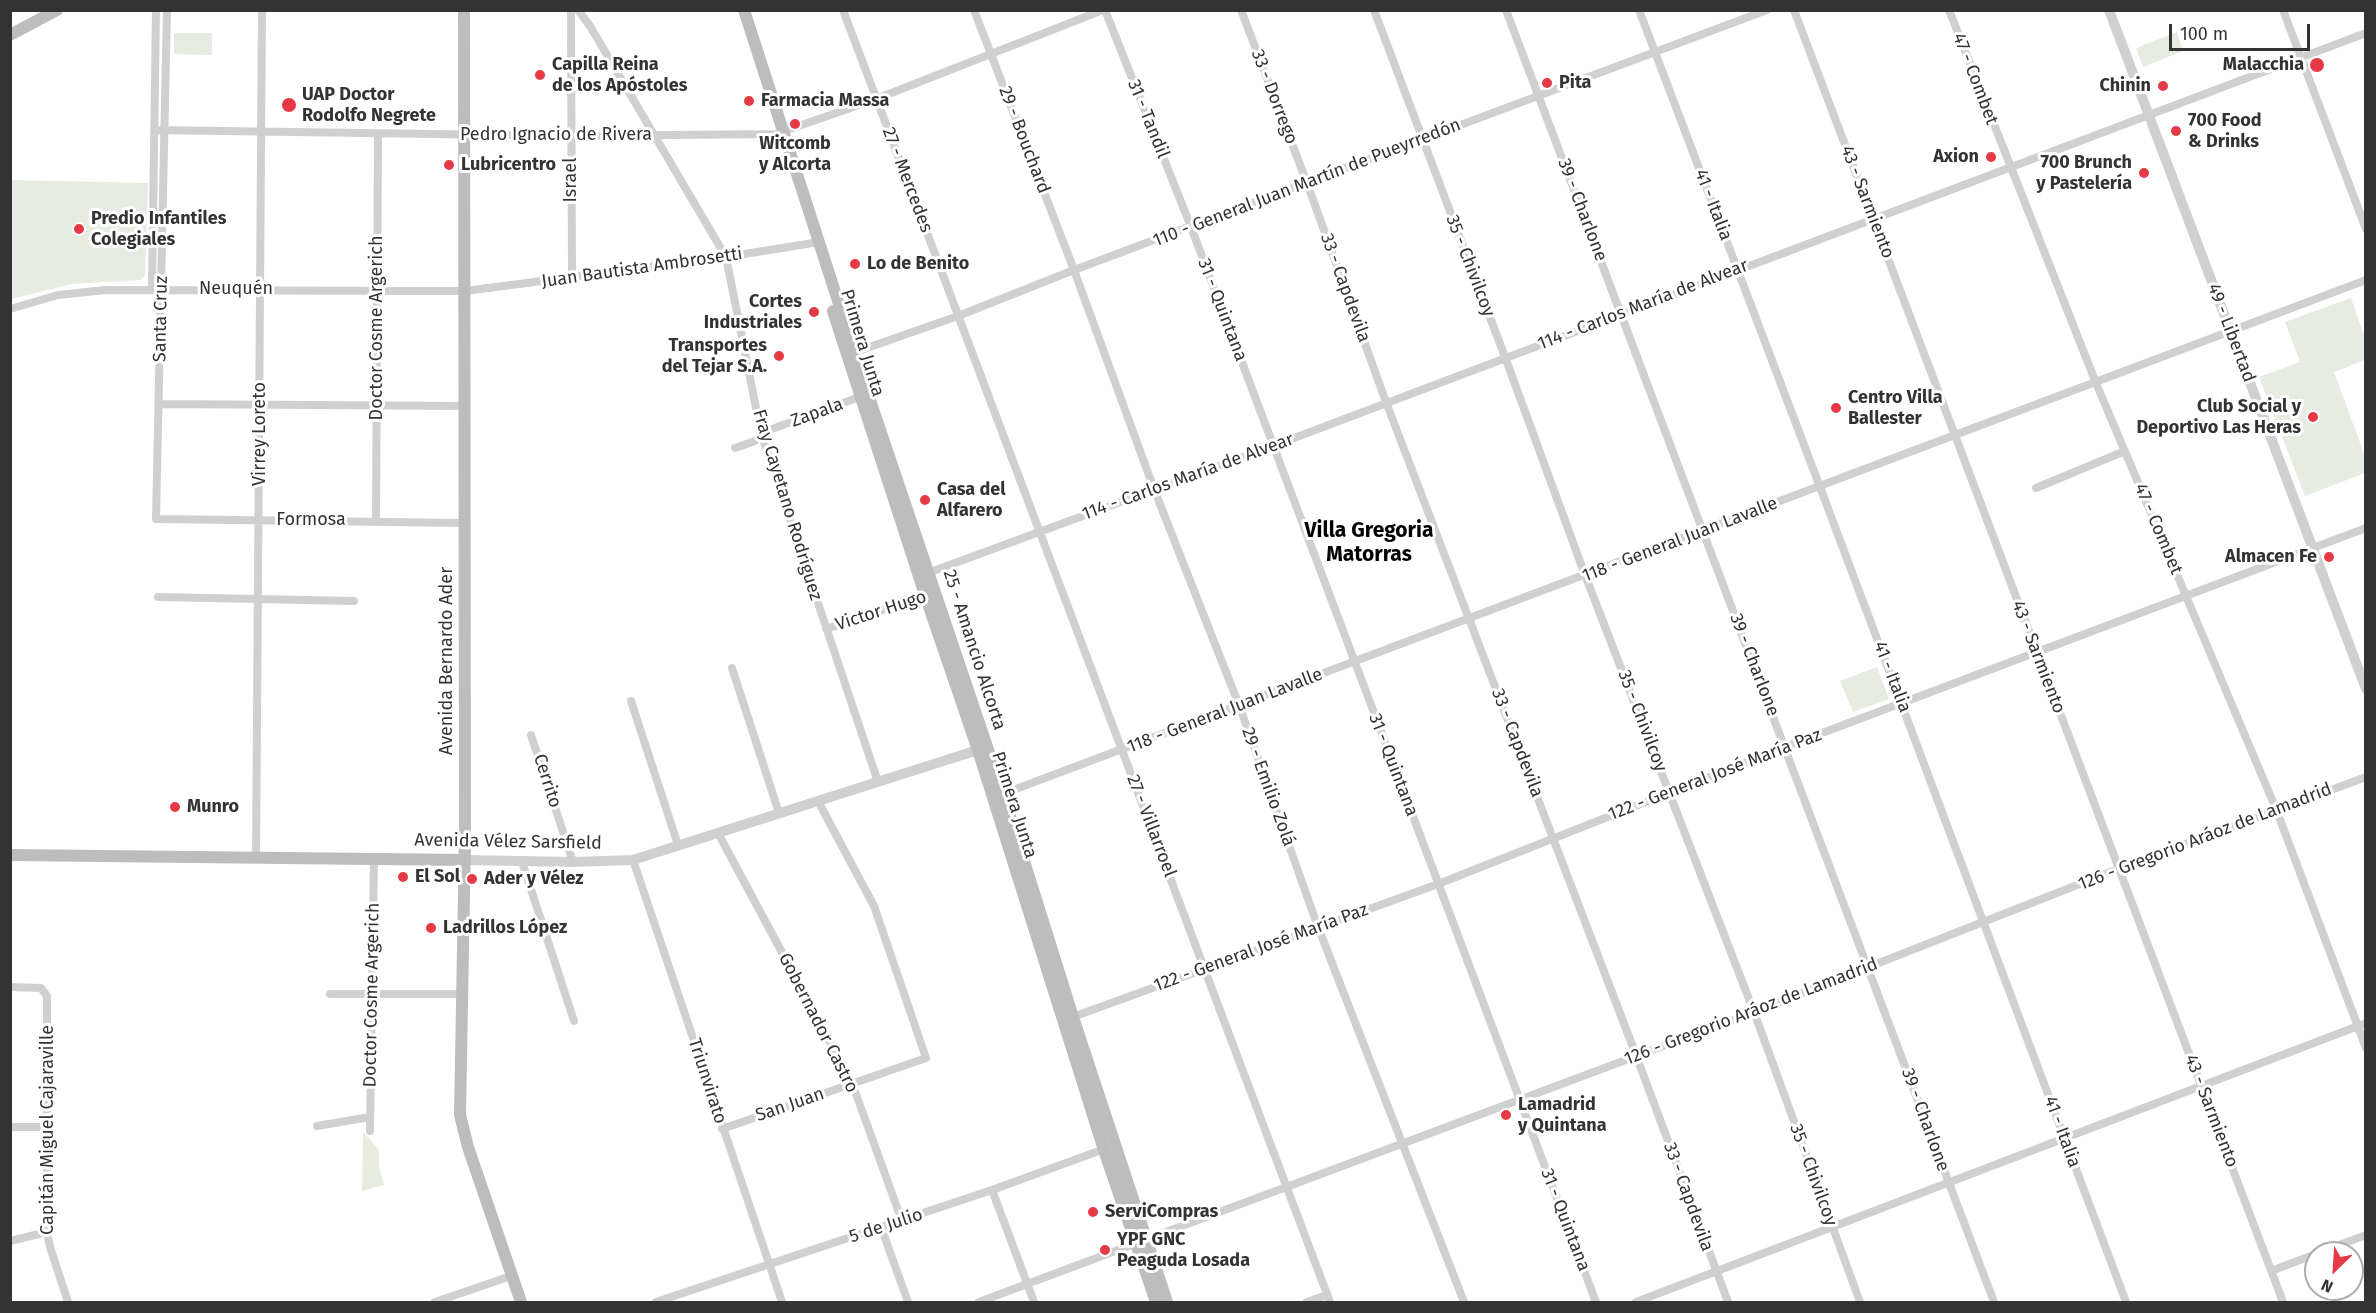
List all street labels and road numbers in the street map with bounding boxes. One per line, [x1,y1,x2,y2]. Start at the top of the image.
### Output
street label: 47 - Combet [1948,30,2002,128]
street label: 33 - Dorrego [1246,47,1302,147]
street label: 31 - Tandil [1122,76,1174,162]
street label: 29 - Bouchard [994,83,1054,197]
street label: 110 - General Juan Martín de Pueyrredón [1150,114,1464,252]
street label: Pedro Ignacio de Rivera [460,124,652,146]
street label: 27 - Mercedes [877,124,937,236]
street label: 43 - Sarmiento [1836,142,1898,262]
street label: 39 - Charlone [1553,156,1611,264]
street label: Israel [560,158,582,202]
street label: 41 - Italia [1690,166,1736,244]
street label: 35 - Chivilcoy [1441,212,1499,320]
street label: 33 - Capdevila [1315,230,1375,346]
street label: Doctor Cosme Argerich [366,236,388,420]
street label: Juan Bautista Ambrosetti [540,243,744,293]
street label: 114 - Carlos María de Alvear [1535,255,1751,355]
street label: 31 - Quintana [1193,256,1251,364]
street label: Santa Cruz [149,276,173,362]
street label: Neuquén [199,278,273,300]
street label: 49 - Libertad [2202,281,2260,385]
street label: Primera Junta [835,287,889,399]
street label: Virrey Loreto [249,382,271,486]
street label: Zapala [788,394,846,432]
street label: Fray Cayetano Rodríguez [748,407,826,603]
street label: 114 - Carlos María de Alvear [1079,429,1297,525]
street label: 47 - Combet [2129,480,2187,578]
street label: 118 - General Juan Lavalle [1579,493,1781,587]
street label: Formosa [276,509,346,531]
street label: Avenida Bernardo Ader [436,567,458,755]
street label: 25 - Amancio Alcorta [938,567,1010,733]
street label: Victor Hugo [833,586,929,636]
street label: 43 - Sarmiento [2007,597,2069,717]
street label: 39 - Charlone [1725,611,1783,719]
street label: 41 - Italia [1869,638,1915,716]
street label: 118 - General Juan Lavalle [1124,664,1326,758]
street label: 35 - Chivilcoy [1613,667,1671,775]
street label: 33 - Capdevila [1486,686,1548,800]
street label: 31 - Quintana [1364,711,1422,819]
street label: 122 - General José María Paz [1605,724,1825,826]
street label: 29 - Emilio Zolá [1236,725,1300,849]
street label: Primera Junta [987,749,1041,861]
street label: Cerrito [528,751,566,811]
street label: 27 - Villarroel [1122,772,1180,880]
street label: 126 - Gregorio Aráoz de Lamadrid [2075,779,2335,895]
street label: Avenida Vélez Sarsfield [414,830,602,854]
street label: 122 - General José María Paz [1151,899,1371,997]
street label: Doctor Cosme Argerich [360,902,384,1088]
street label: Gobernador Castro [773,949,863,1097]
street label: 126 - Gregorio Aráoz de Lamadrid [1621,954,1881,1070]
street label: Capitán Miguel Cajaraville [37,1025,59,1235]
street label: Triunvirato [683,1036,731,1126]
street label: 43 - Sarmiento [2180,1051,2242,1171]
street label: 39 - Charlone [1896,1065,1954,1175]
street label: San Juan [753,1083,827,1127]
street label: 41 - Italia [2039,1093,2085,1171]
street label: 35 - Chivilcoy [1785,1121,1841,1229]
street label: 33 - Capdevila [1658,1139,1718,1255]
street label: 31 - Quintana [1536,1166,1594,1274]
street label: 5 de Julio [847,1204,925,1248]

